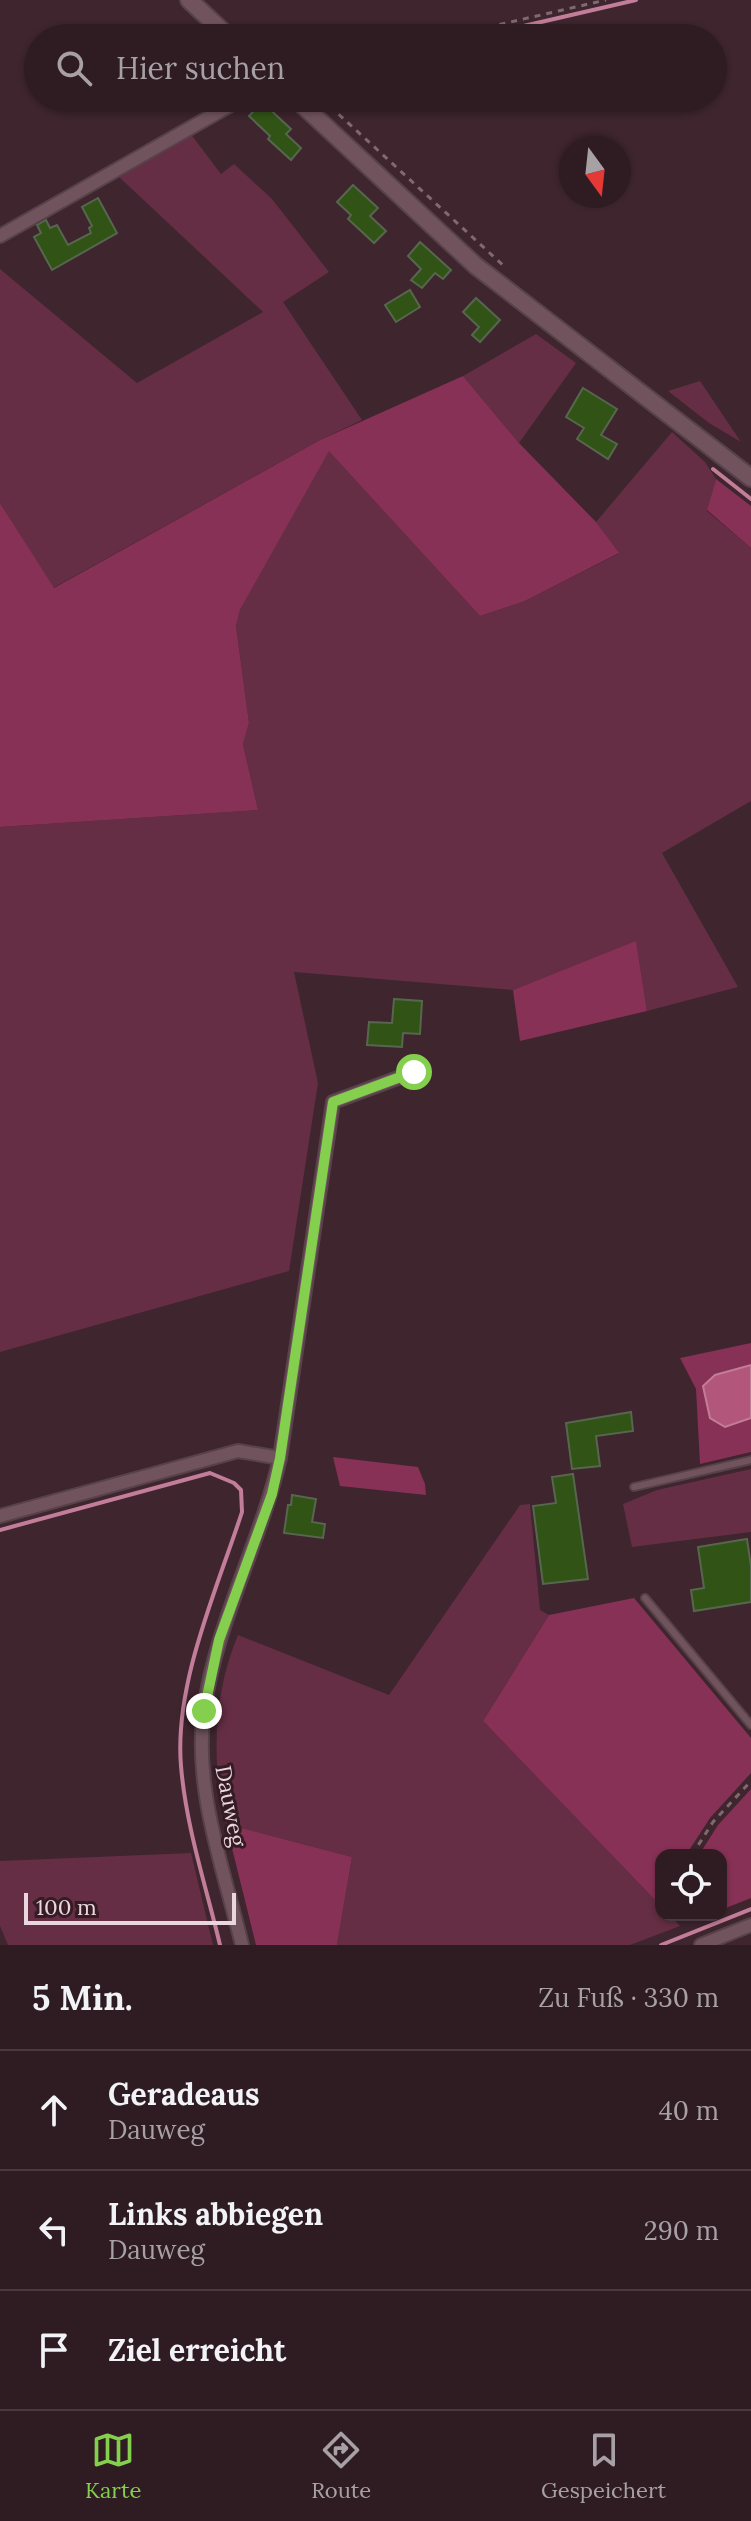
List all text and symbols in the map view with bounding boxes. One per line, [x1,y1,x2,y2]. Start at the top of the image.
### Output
search box [24,24,727,112]
icon: search [52,46,96,90]
text: Hier suchen [116,49,285,87]
north arrow [559,136,631,208]
route start [396,1054,432,1090]
route end [186,1693,222,1729]
street label: Dauweg [209,1763,253,1850]
map controls [655,1849,727,1921]
button: locate [655,1849,727,1921]
scale bar [24,1889,236,1925]
text: 100 m [36,1893,97,1921]
text: 5 Min. [32,1976,133,2019]
text: Zu Fuß · 330 m [538,1981,719,2014]
text: Geradeaus [108,2075,260,2113]
icon: ahead [32,2088,76,2132]
text: 40 m [659,2094,719,2127]
text: Dauweg [108,2113,205,2146]
text: Links abbiegen [108,2195,323,2233]
icon: left [32,2208,76,2252]
text: 290 m [644,2214,719,2247]
text: Dauweg [108,2233,205,2266]
icon: arrive [32,2328,76,2372]
text: Ziel erreicht [108,2331,286,2369]
tab: Karte [85,2428,141,2504]
tab: Route [311,2428,371,2504]
tab: Gespeichert [541,2428,666,2504]

